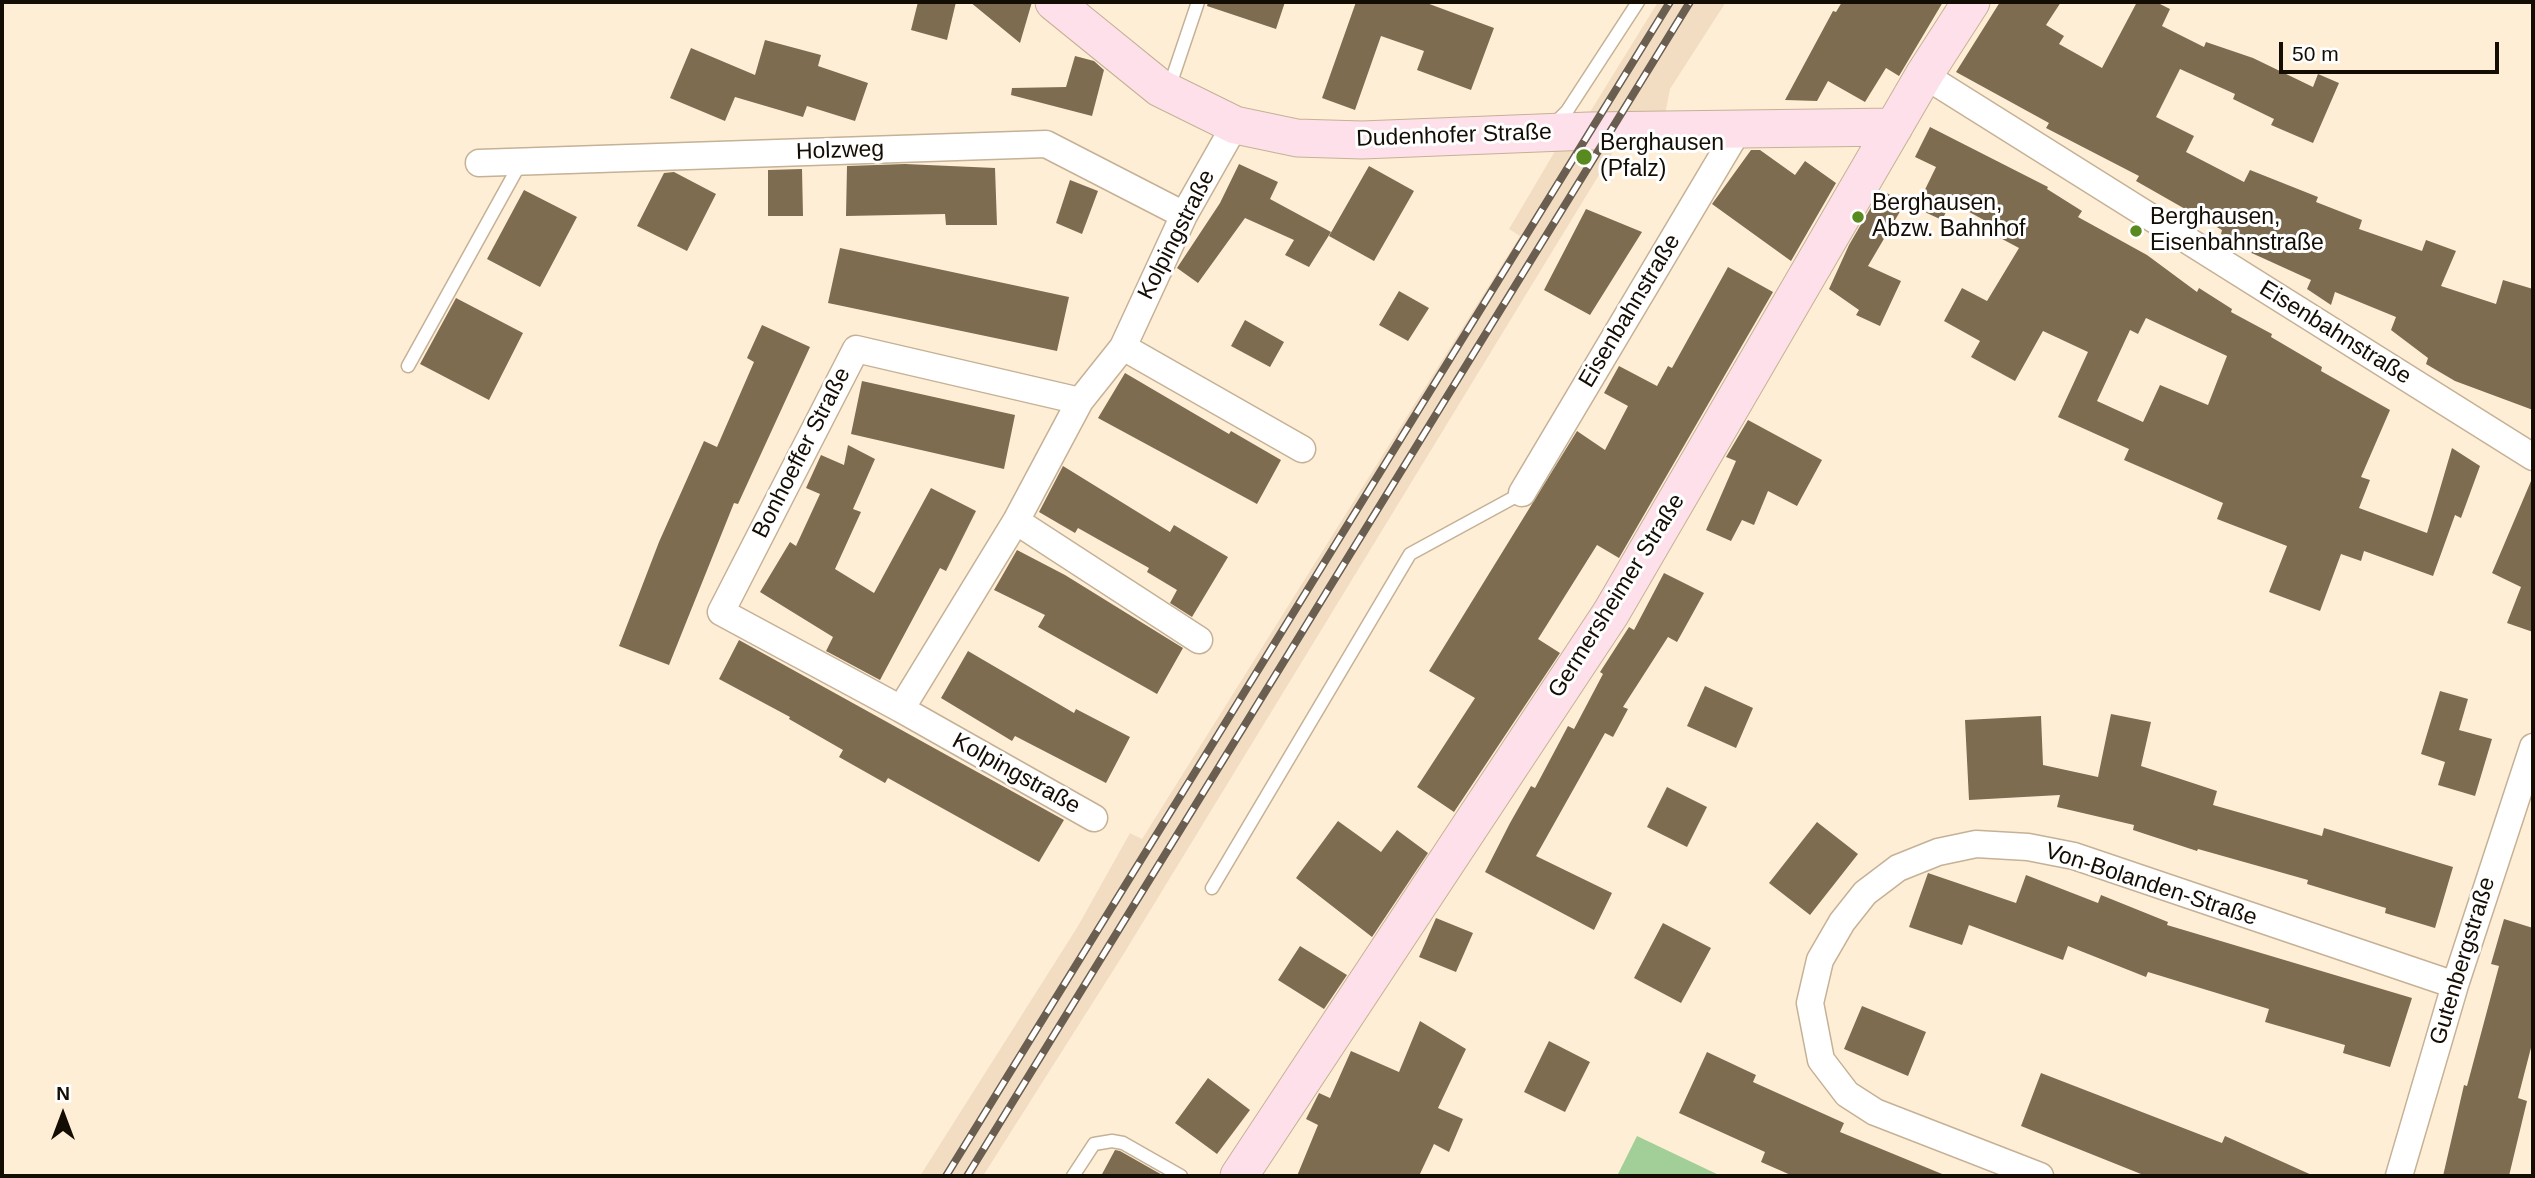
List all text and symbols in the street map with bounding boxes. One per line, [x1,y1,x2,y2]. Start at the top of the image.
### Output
scale bar [2283,28,2504,72]
text: 50 m [2292,42,2339,65]
street label: Dudenhofer Straße [1356,119,1552,153]
place label: Berghausen (Pfalz) [1600,130,1724,184]
street label: Holzweg [795,136,885,166]
marker: Berghausen (Pfalz) [1574,147,1594,167]
street label: Kolpingstraße [1132,166,1222,304]
place label: Berghausen, Abzw. Bahnhof [1872,190,2025,244]
place label: Berghausen, Eisenbahnstraße [2150,204,2324,258]
marker: Berghausen, Abzw. Bahnhof [1850,209,1866,225]
marker: Berghausen, Eisenbahnstraße [2128,223,2144,239]
street label: Eisenbahnstraße [1573,229,1687,393]
street label: Eisenbahnstraße [2254,275,2416,391]
street label: Bonhoeffer Straße [747,363,857,543]
street label: Germersheimer Straße [1543,489,1691,703]
street label: Kolpingstraße [947,728,1085,820]
street label: Von-Bolanden-Straße [2042,838,2260,932]
street label: Gutenbergstraße [2424,874,2502,1048]
north arrow [28,1080,98,1150]
text: N [56,1083,70,1104]

